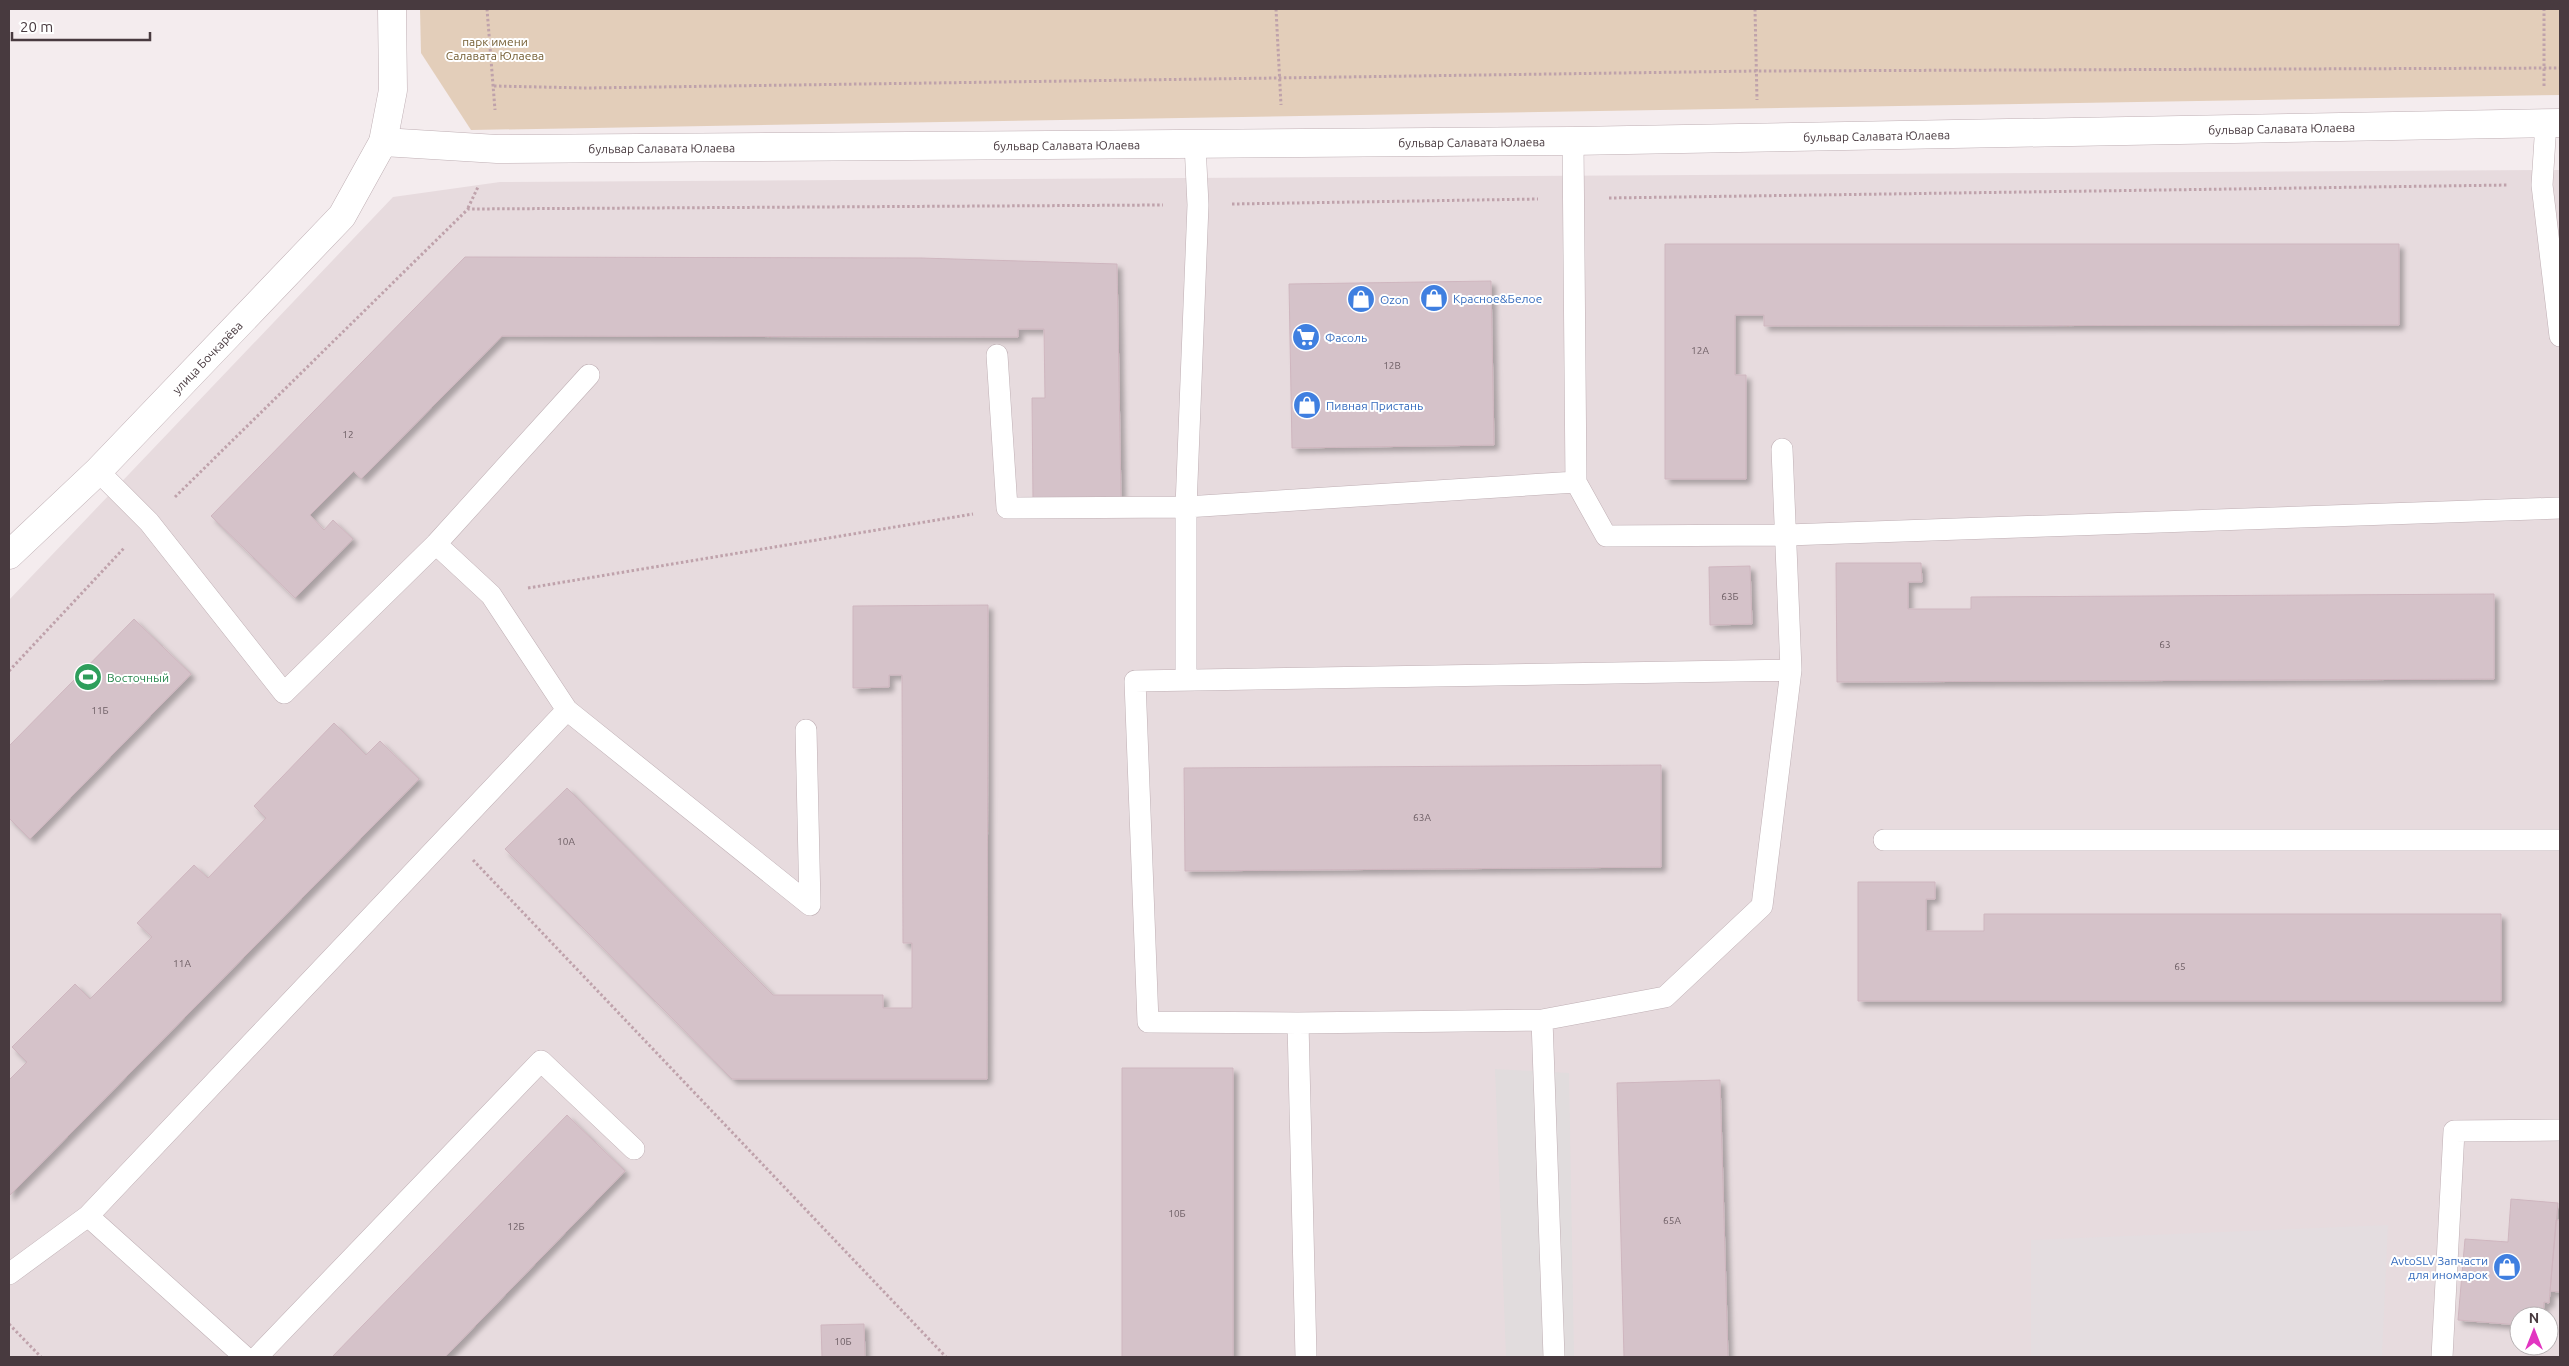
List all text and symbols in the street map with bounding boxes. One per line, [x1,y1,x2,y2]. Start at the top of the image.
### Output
scale bar [12,10,150,42]
text: 20 m [20,18,53,35]
park label: парк имени Салавата Юлаева [446,35,544,62]
street label: бульвар Салавата Юлаева [2208,120,2355,136]
street label: бульвар Салавата Юлаева [1803,128,1950,143]
street label: бульвар Салавата Юлаева [1398,135,1545,149]
street label: бульвар Салавата Юлаева [993,138,1140,152]
street label: бульвар Салавата Юлаева [588,141,735,155]
shop icon: Красное&Белое [1419,283,1449,313]
shop icon: Ozon [1346,284,1376,314]
place label: Красное&Белое [1453,292,1542,305]
place label: Ozon [1380,293,1409,306]
street label: улица Бочкарёва [169,318,245,396]
supermarket icon: Фасоль [1291,322,1321,352]
place label: Фасоль [1325,331,1367,344]
house number: 12А [1691,345,1709,356]
house number: 12В [1383,360,1401,371]
shop icon: Пивная Пристань [1292,390,1322,420]
place label: Пивная Пристань [1326,399,1423,412]
house number: 12 [342,429,354,440]
house number: 63Б [1721,591,1739,602]
house number: 63 [2159,639,2171,650]
sports icon: Восточный [73,662,103,692]
place label: Восточный [107,671,169,684]
house number: 11Б [91,705,109,716]
house number: 63А [1413,812,1431,823]
house number: 10А [557,836,575,847]
house number: 11А [173,958,191,969]
house number: 65 [2174,961,2186,972]
house number: 10Б [1168,1208,1186,1219]
house number: 65А [1663,1215,1681,1226]
house number: 12Б [507,1221,525,1232]
shop icon: AvtoSLV Запчасти для иномарок [2492,1252,2522,1282]
place label: AvtoSLV Запчасти для иномарок [2391,1254,2488,1281]
north arrow [2509,1306,2559,1356]
text: N [2529,1310,2539,1326]
house number: 10Б [834,1336,852,1347]

